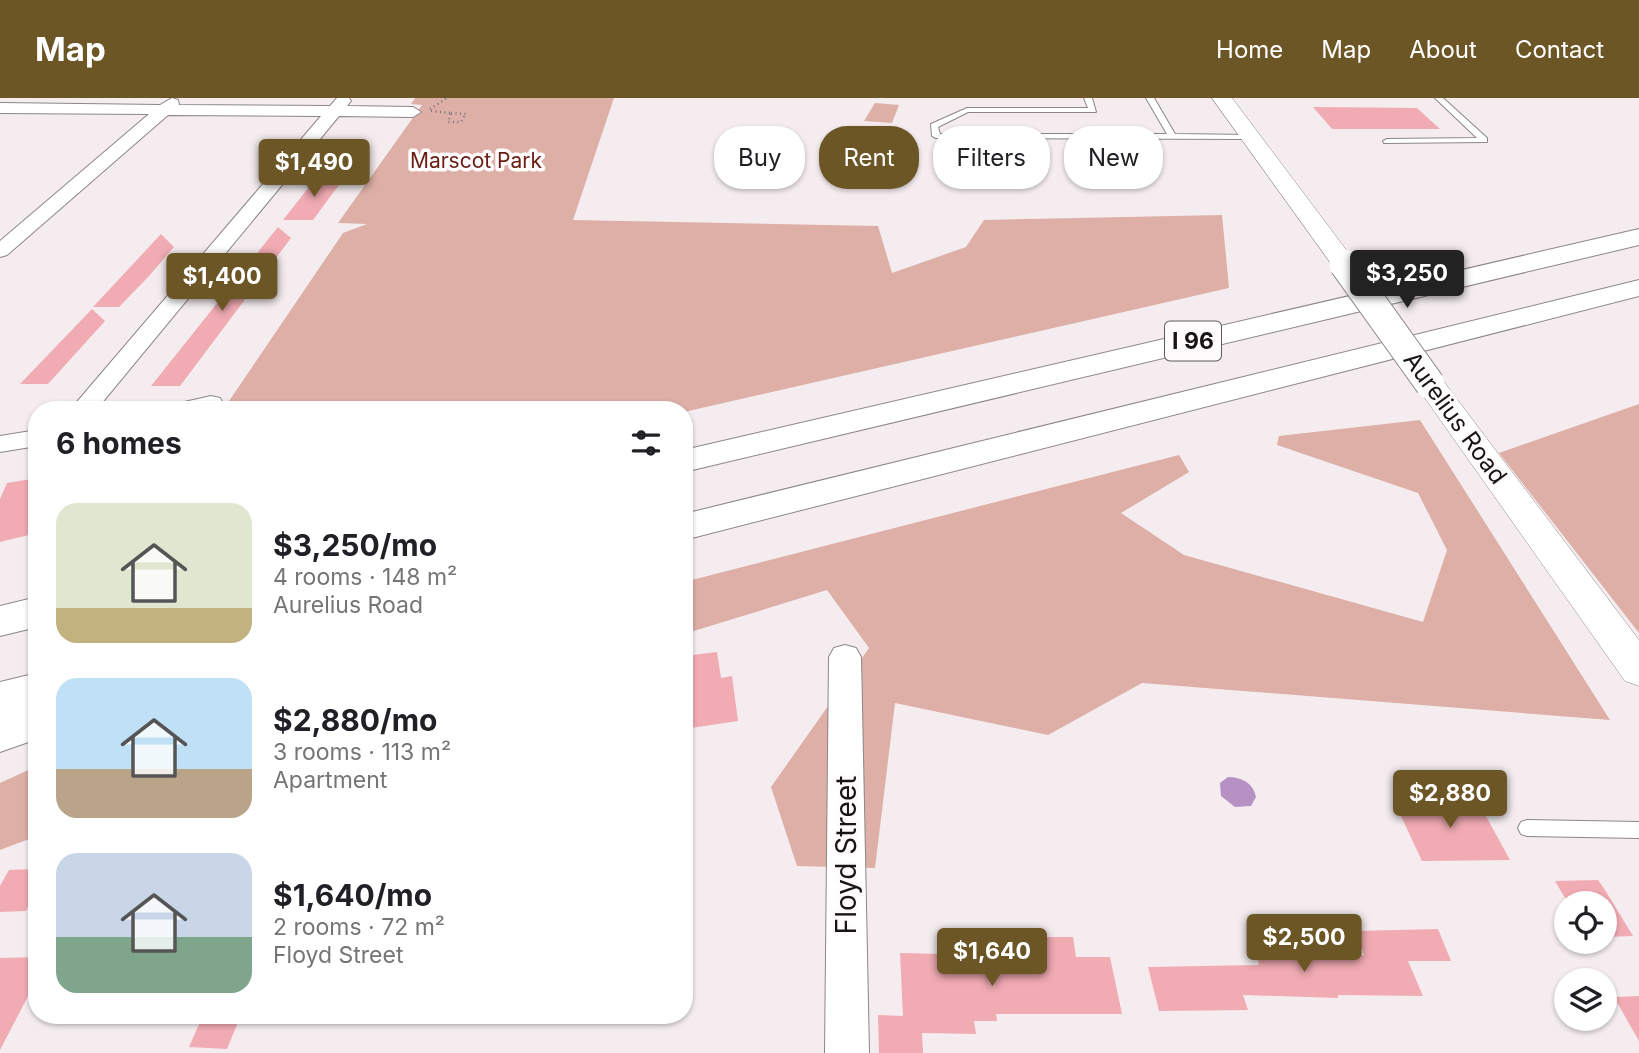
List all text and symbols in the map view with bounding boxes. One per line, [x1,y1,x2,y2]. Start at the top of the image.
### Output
text: Map [35,29,106,69]
text: Home [1216,35,1283,64]
text: Map [1321,35,1371,64]
text: About [1409,35,1477,64]
text: Contact [1515,35,1604,64]
chip: Buy [714,126,805,189]
chip: Rent [819,126,919,189]
chip: Filters [933,126,1050,189]
chip: New [1064,126,1163,189]
pin: $1,490 [257,140,371,199]
text: $1,490 [275,148,353,176]
park label: Marscot Park [410,148,543,173]
pin: $3,250 [1350,250,1464,310]
pin: $1,400 [165,254,279,313]
text: $3,250 [1366,259,1448,287]
text: $1,400 [182,262,262,290]
road number: I 96 [1165,322,1221,360]
street label: Aurelius Road [1398,346,1513,490]
icon: filters [627,424,665,462]
text: 6 homes [56,425,182,461]
text: $3,250/mo [273,527,437,563]
icon: home [112,531,196,615]
text: 4 rooms · 148 m² [273,563,457,591]
text: Aurelius Road [273,591,423,619]
text: $2,880/mo [273,702,437,738]
icon: home [112,706,196,790]
text: 3 rooms · 113 m² [273,738,451,766]
text: Apartment [273,766,387,794]
pin: $2,880 [1393,770,1507,830]
street label: Floyd Street [829,776,863,934]
text: $2,880 [1409,779,1491,807]
text: $1,640/mo [273,877,432,913]
icon: home [112,881,196,965]
map controls [1554,891,1617,1031]
button: locate [1554,891,1617,954]
text: 2 rooms · 72 m² [273,913,445,941]
pin: $2,500 [1247,914,1361,974]
text: $2,500 [1263,923,1345,951]
pin: $1,640 [935,928,1049,988]
text: $1,640 [953,937,1031,965]
text: Floyd Street [273,941,403,969]
button: layers [1554,968,1617,1031]

